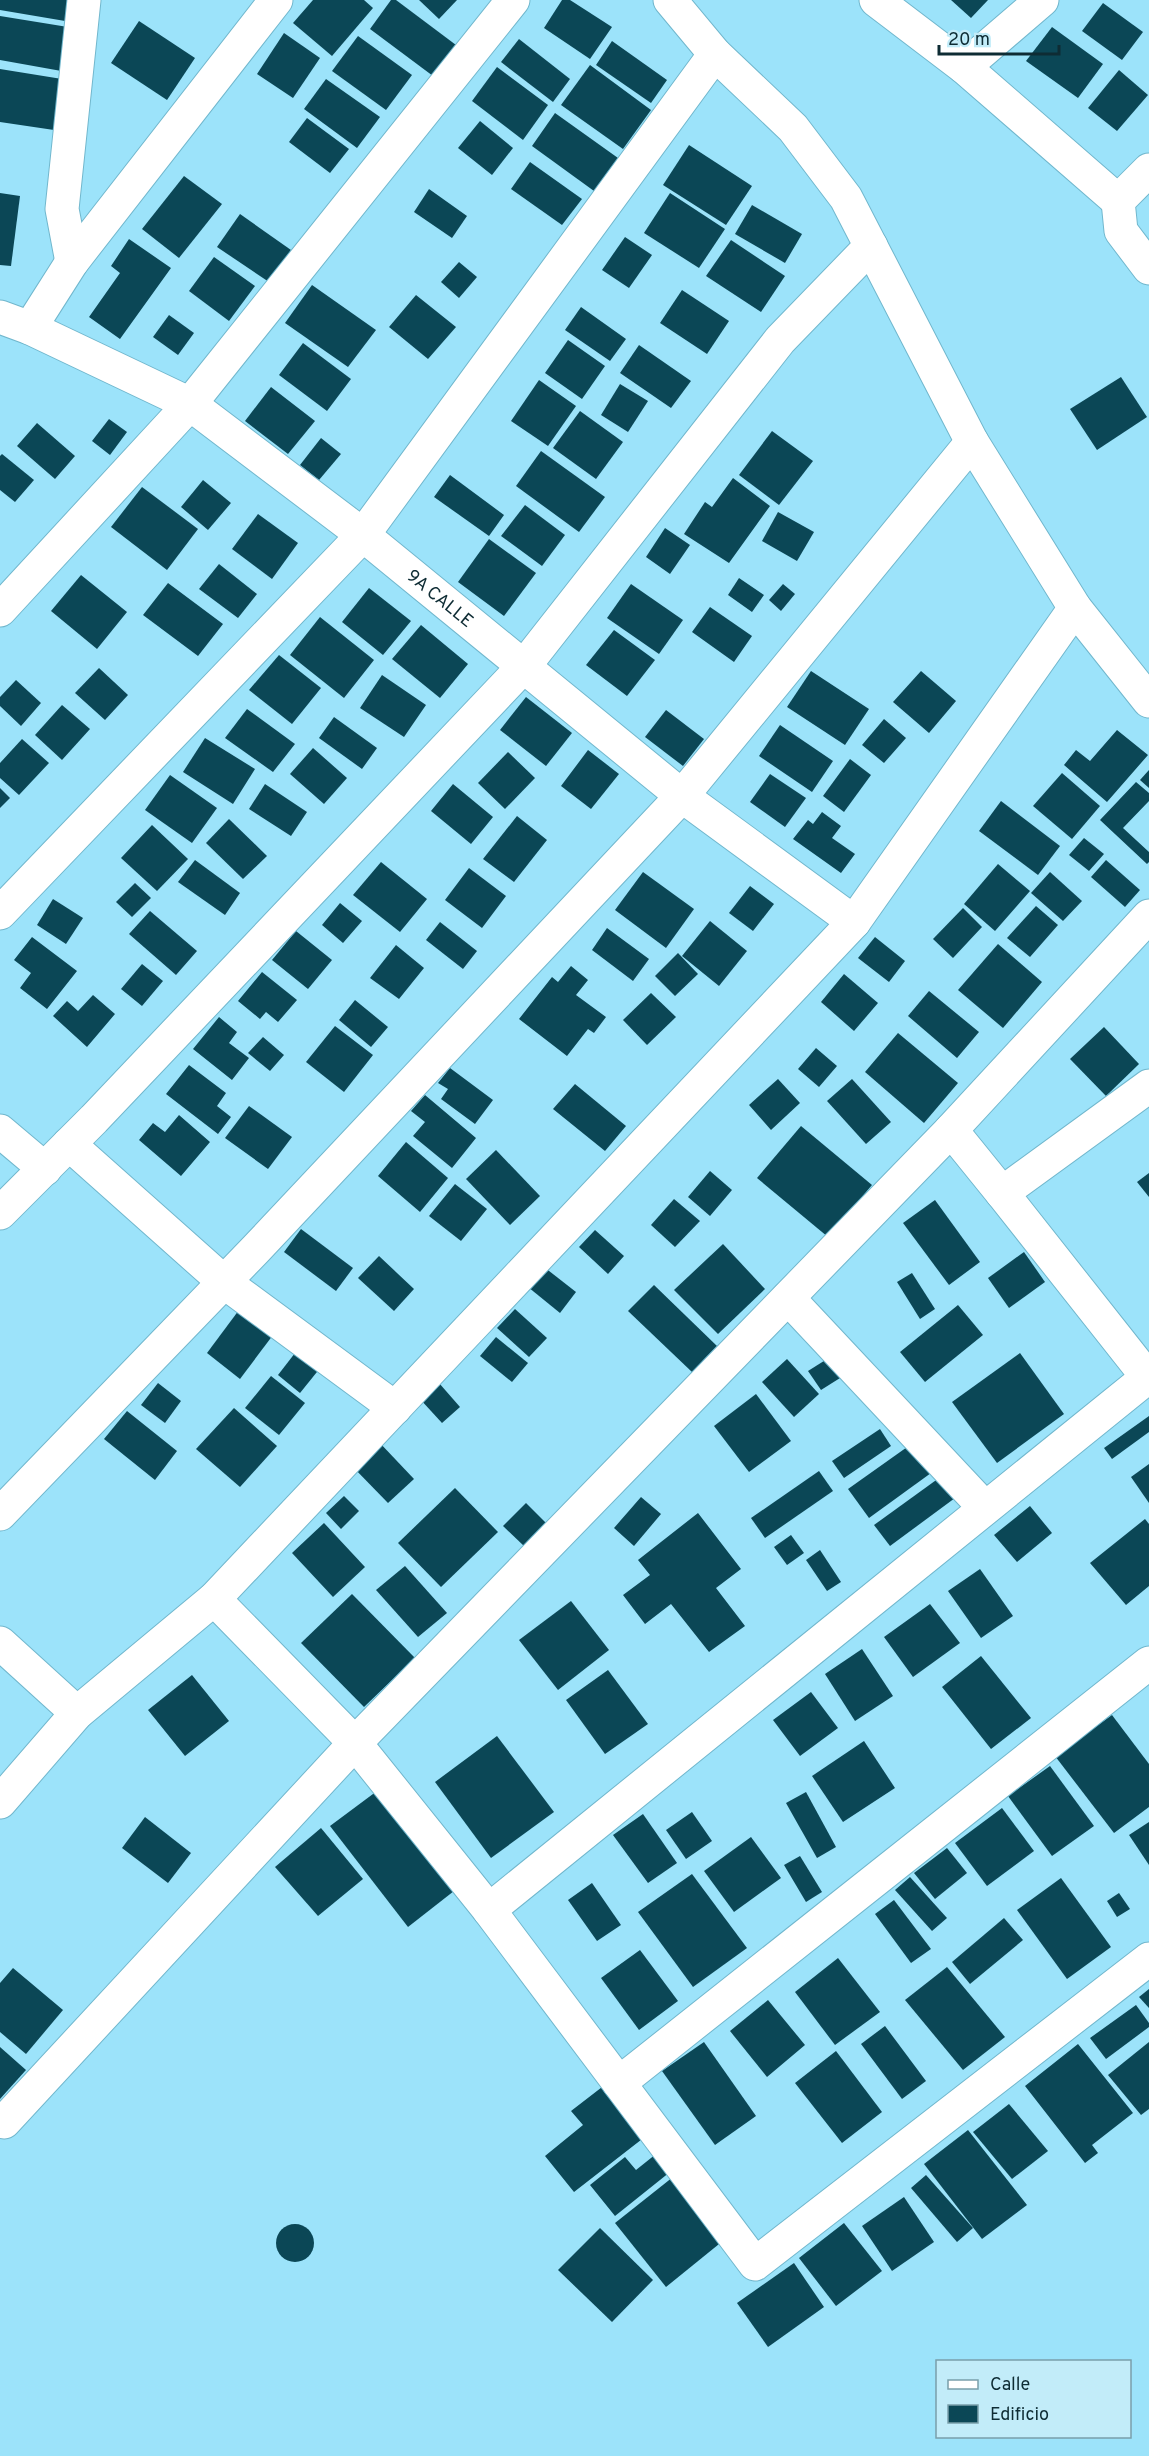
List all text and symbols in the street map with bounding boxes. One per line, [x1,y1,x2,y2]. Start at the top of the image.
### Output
scale bar [939,18,1059,56]
text: 20 m [948,29,990,52]
street label: 9A CALLE [401,565,478,634]
legend [936,2360,1131,2438]
text: Calle [990,2374,1030,2397]
text: Edificio [990,2404,1049,2427]

